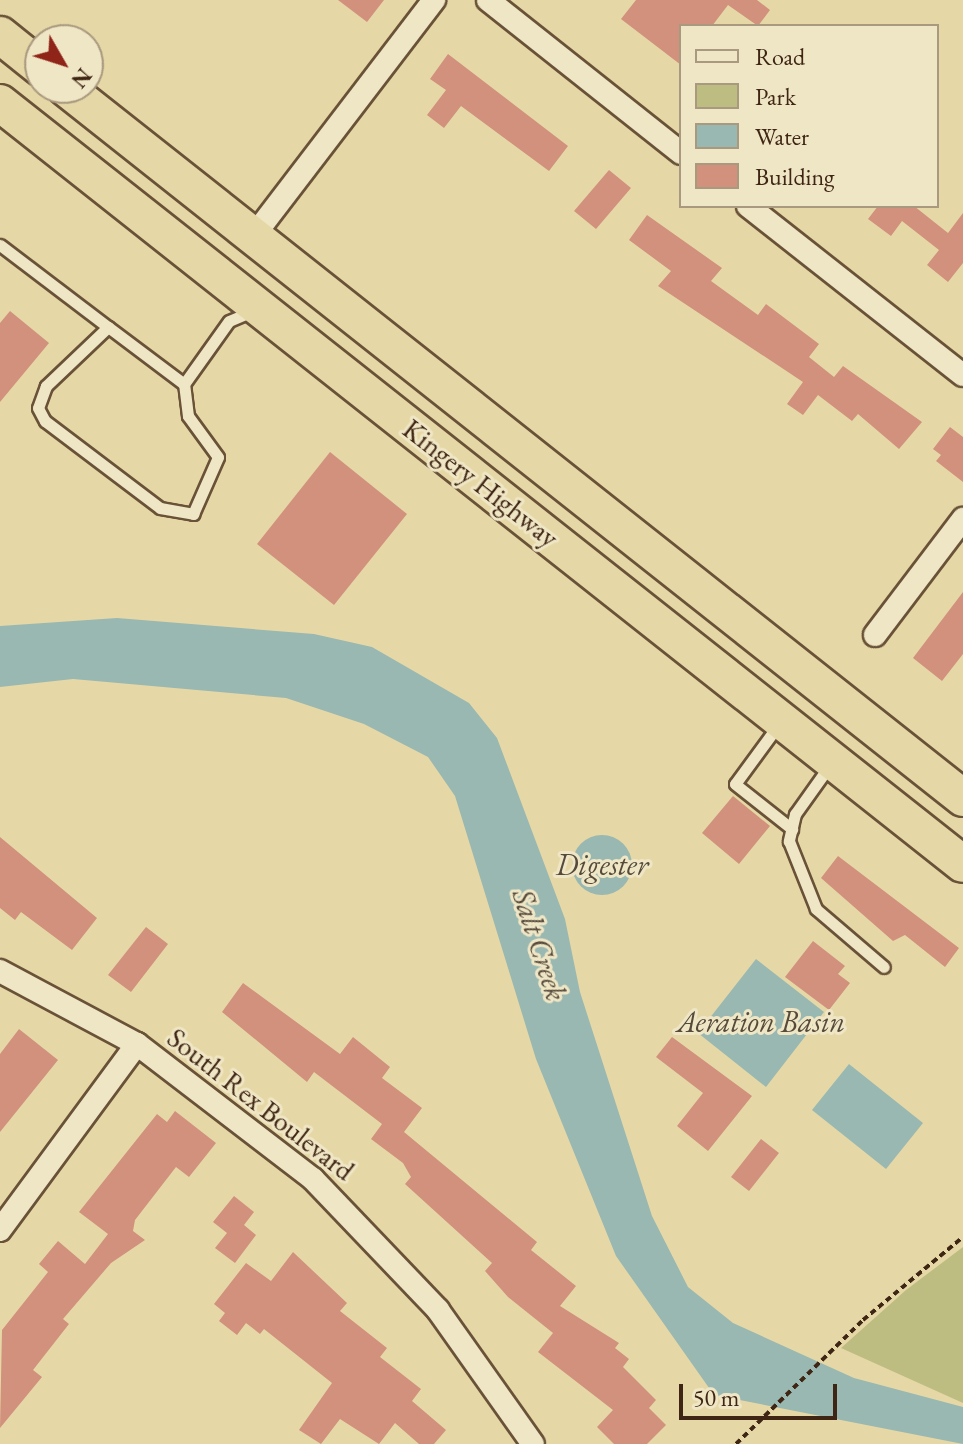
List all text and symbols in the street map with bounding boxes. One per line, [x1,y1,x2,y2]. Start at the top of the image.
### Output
north arrow [24,24,104,104]
legend [679,24,939,208]
text: Road [755,41,805,72]
text: N [65,62,98,94]
text: Park [755,81,796,112]
text: Water [755,121,809,152]
text: Building [755,161,835,192]
street label: Kingery Highway [396,412,566,554]
water label: Digester [556,847,648,883]
water label: Salt Creek [504,885,574,1005]
water label: Aeration Basin [677,1004,845,1040]
street label: South Rex Boulevard [161,1021,361,1187]
scale bar [683,1368,841,1418]
text: 50 m [693,1382,740,1413]

